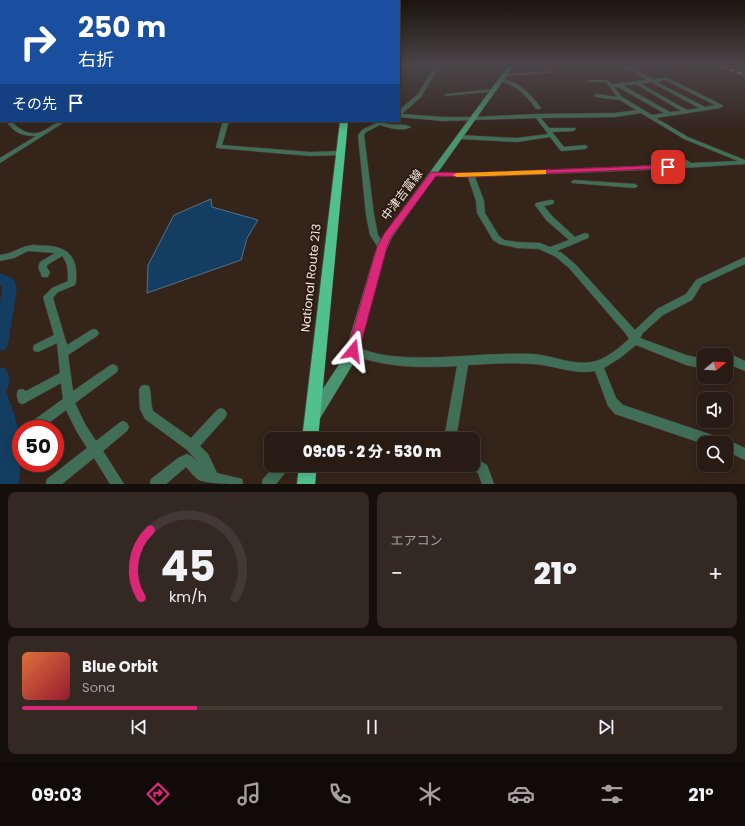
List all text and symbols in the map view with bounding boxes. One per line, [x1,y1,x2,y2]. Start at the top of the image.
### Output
text: 250 m [78,8,166,47]
icon: right [12,16,64,68]
text: 右折 [78,47,114,72]
icon: arrive [65,92,87,114]
text: その先 [12,93,57,114]
pin [651,150,685,184]
icon: arrive [657,156,679,178]
street label: 中津吉富線 [377,166,426,224]
street label: National Route 213 [296,223,325,333]
position arrow [332,330,374,372]
north arrow [697,348,733,384]
map controls [697,348,733,472]
button: sound [697,392,733,428]
speed limit sign: 50 [12,420,64,472]
button: search [697,436,733,472]
text: 09:05 · 2 分 · 530 m [303,441,441,462]
text: エアコン [391,531,443,550]
text: 45 [161,537,216,596]
text: 21° [534,552,577,595]
text: − [391,558,403,589]
text: + [708,558,723,589]
text: km/h [169,587,207,607]
text: Blue Orbit [82,656,158,677]
text: Sona [82,678,115,697]
icon: previous [128,716,150,738]
icon: pause [361,716,383,738]
icon: next [595,716,617,738]
icon: directions [144,780,172,808]
icon: music [235,780,263,808]
icon: phone [326,780,354,808]
icon: climate [416,780,444,808]
icon: car [507,780,535,808]
icon: filters [598,780,626,808]
text: 09:03 [31,782,82,807]
text: 21° [688,782,714,807]

